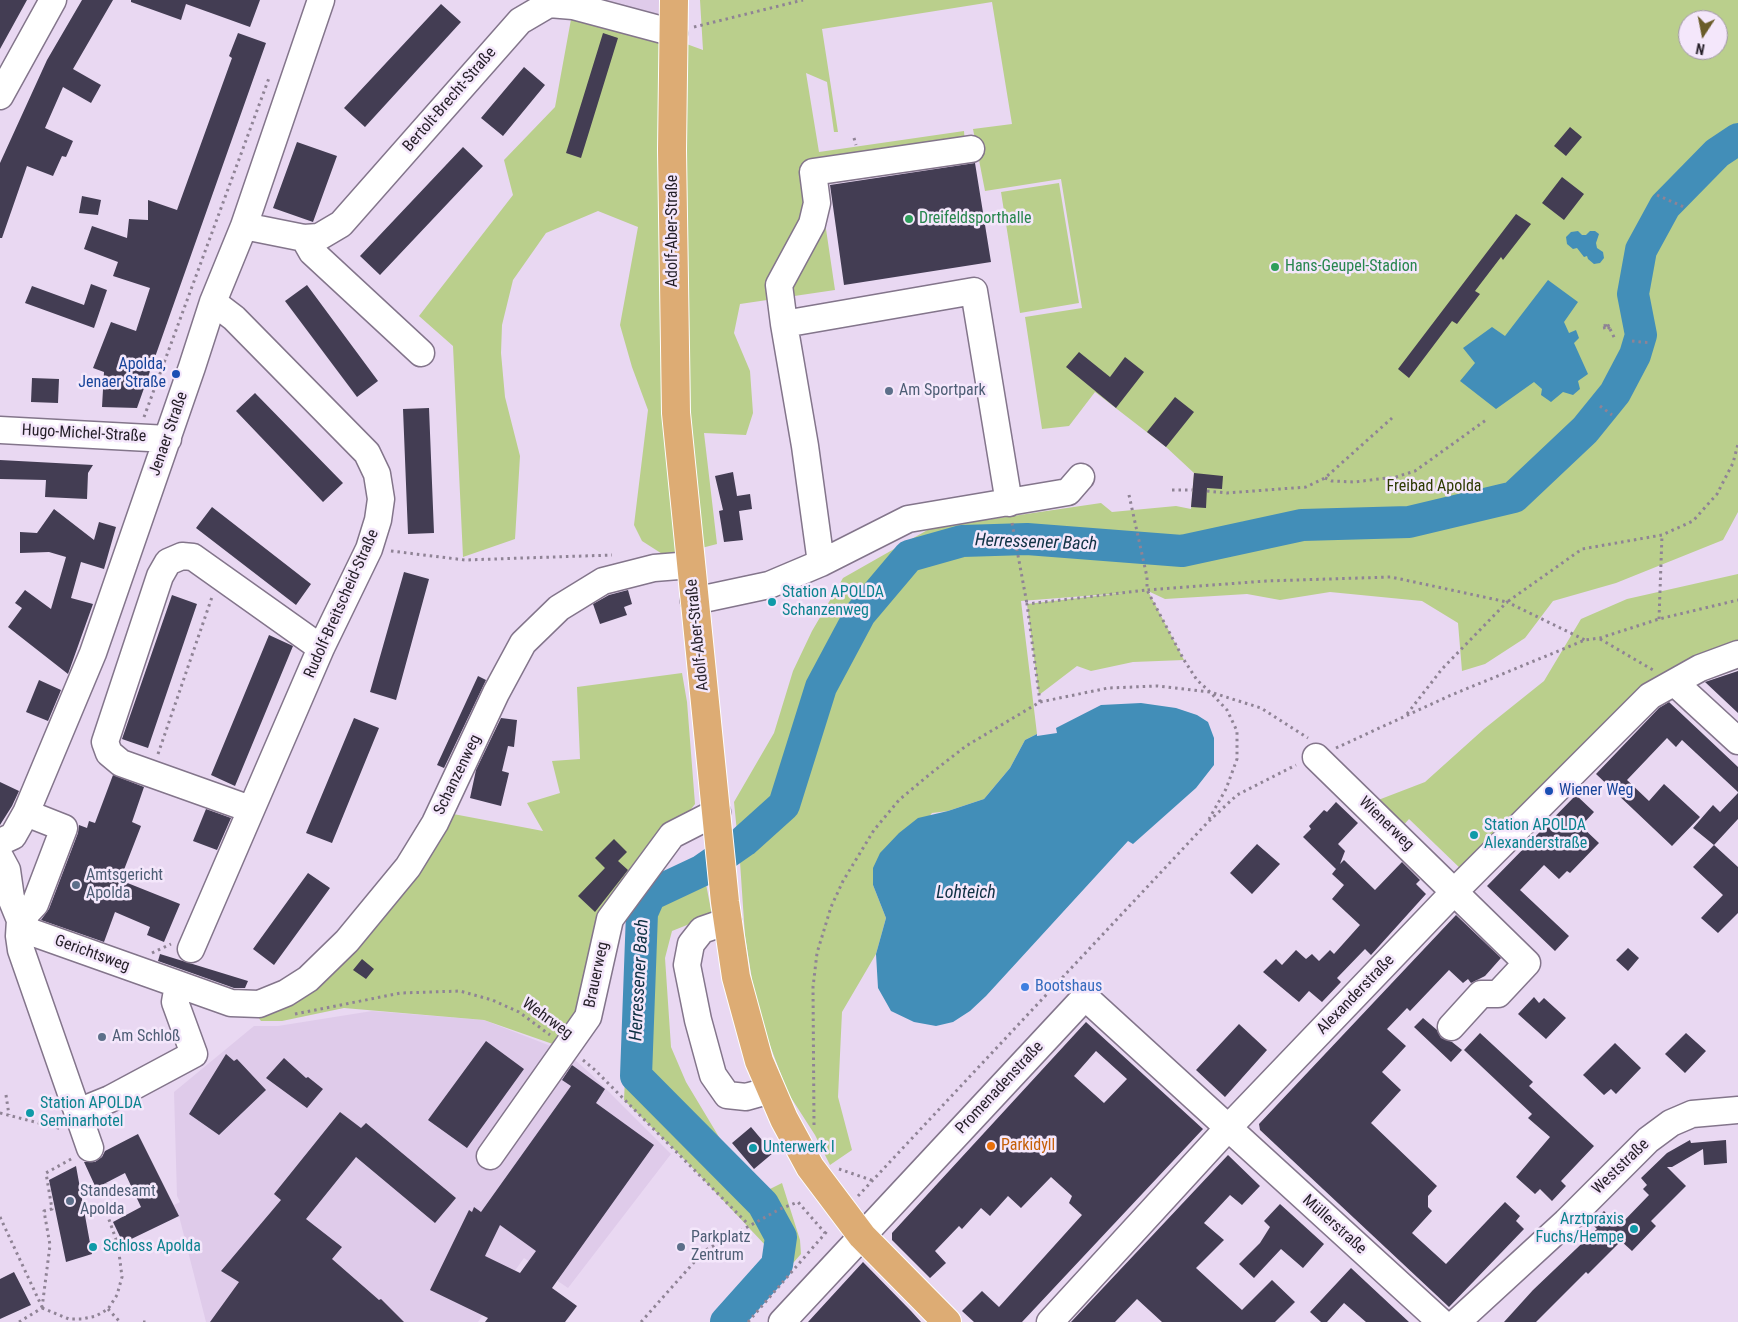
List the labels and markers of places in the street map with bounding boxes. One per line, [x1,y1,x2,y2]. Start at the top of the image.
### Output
place label: Dreifeldsporthalle [919,209,1031,229]
marker: Dreifeldsporthalle [903,213,915,225]
place label: Hans-Geupel-Stadion [1285,257,1417,277]
marker: Hans-Geupel-Stadion [1269,261,1281,273]
place label: Apolda, Jenaer Straße [78,355,166,393]
marker: Apolda, Jenaer Straße [170,368,182,380]
place label: Am Sportpark [899,381,986,401]
marker: Am Sportpark [883,385,895,397]
place label: Station APOLDA Schanzenweg [782,583,884,621]
marker: Station APOLDA Schanzenweg [766,596,778,608]
place label: Wiener Weg [1559,781,1633,801]
marker: Wiener Weg [1543,785,1555,797]
place label: Station APOLDA Alexanderstraße [1484,816,1587,854]
marker: Station APOLDA Alexanderstraße [1468,829,1480,841]
place label: Amtsgericht Apolda [86,866,163,904]
marker: Amtsgericht Apolda [70,879,82,891]
place label: Bootshaus [1035,977,1102,997]
marker: Bootshaus [1019,981,1031,993]
place label: Am Schloß [112,1027,180,1047]
marker: Am Schloß [96,1031,108,1043]
place label: Station APOLDA Seminarhotel [40,1094,142,1132]
marker: Station APOLDA Seminarhotel [24,1107,36,1119]
place label: Parkidyll [1001,1136,1055,1156]
place label: Unterwerk I [763,1138,835,1158]
marker: Parkidyll [985,1140,997,1152]
marker: Unterwerk I [747,1142,759,1154]
place label: Standesamt Apolda [80,1182,156,1220]
marker: Standesamt Apolda [64,1195,76,1207]
place label: Arztpraxis Fuchs/Hempe [1536,1210,1624,1248]
marker: Arztpraxis Fuchs/Hempe [1628,1223,1640,1235]
place label: Parkplatz Zentrum [691,1228,751,1266]
place label: Schloss Apolda [103,1237,201,1257]
marker: Schloss Apolda [87,1241,99,1253]
marker: Parkplatz Zentrum [675,1241,687,1253]

